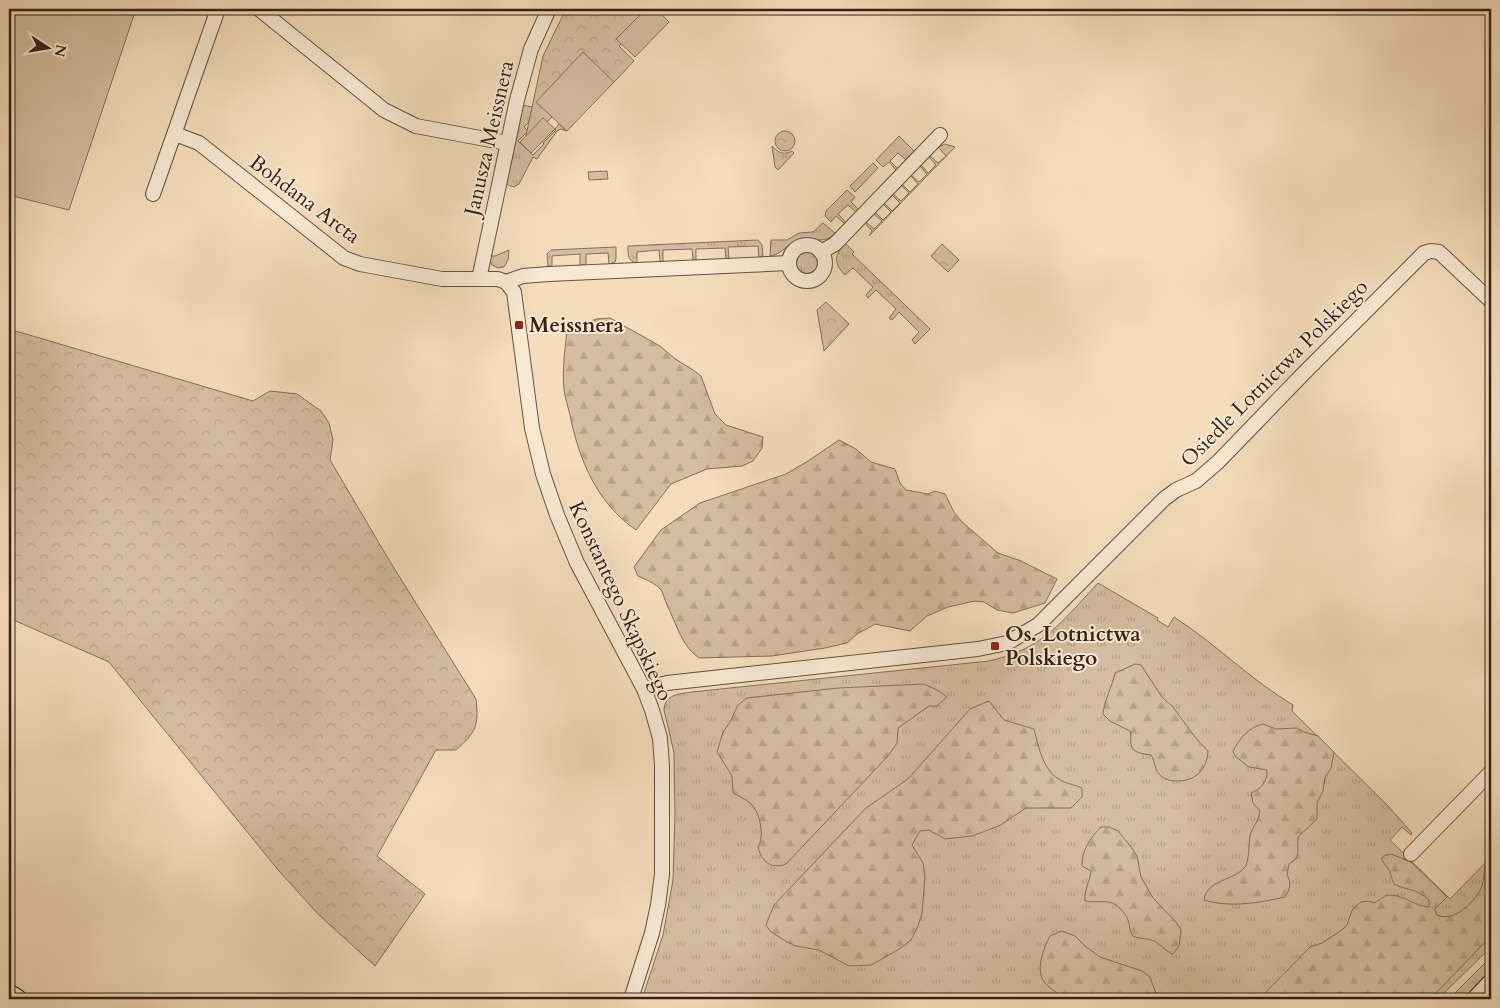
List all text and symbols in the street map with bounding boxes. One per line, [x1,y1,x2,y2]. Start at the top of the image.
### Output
north arrow [22,22,72,72]
text: N [50,43,71,59]
street label: Janusza Meissnera [457,58,521,221]
street label: Bohdana Arcta [243,148,366,251]
street label: Osiedle Lotnictwa Polskiego [1174,273,1375,474]
place label: Meissnera [529,311,624,340]
marker: Meissnera [513,319,525,331]
street label: Konstantego Skąpskiego [562,497,680,706]
place label: Os. Lotnictwa Polskiego [1005,620,1141,673]
marker: Os. Lotnictwa Polskiego [989,640,1001,652]

